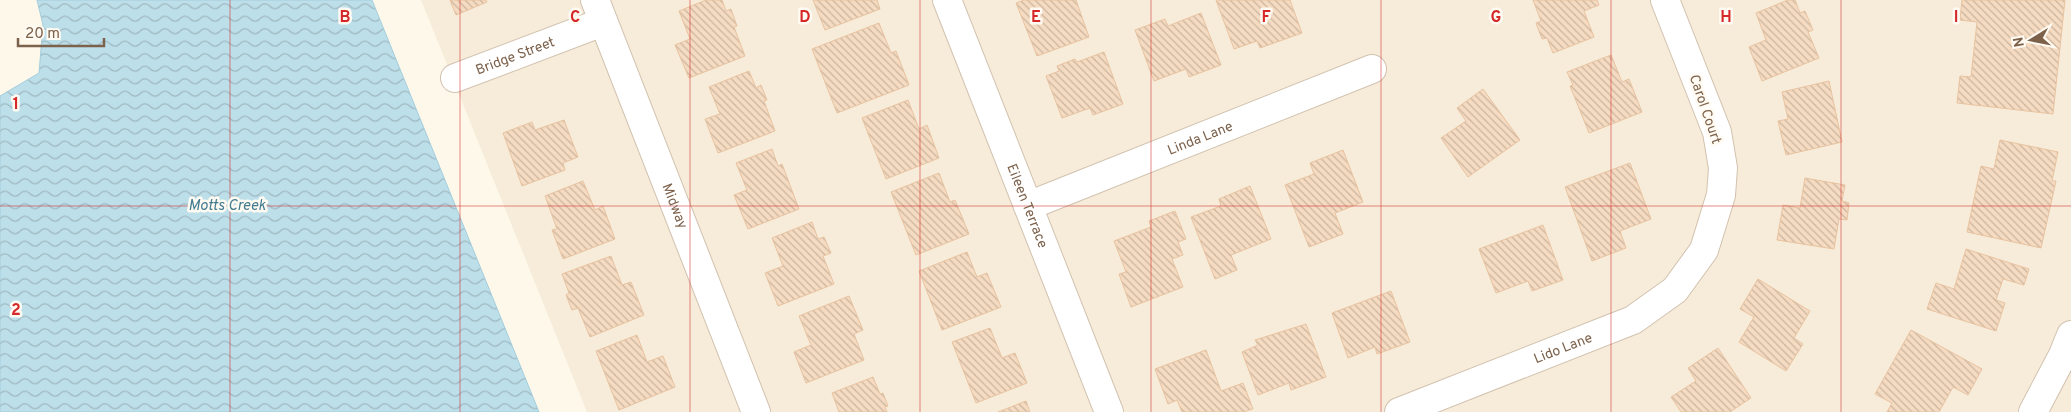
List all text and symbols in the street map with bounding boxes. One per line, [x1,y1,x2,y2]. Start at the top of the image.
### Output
text: B [339,8,351,28]
text: C [570,8,580,28]
text: D [799,8,811,28]
text: E [1031,8,1041,28]
text: F [1261,8,1271,28]
text: G [1491,8,1501,28]
text: H [1720,8,1732,28]
text: I [1954,8,1958,28]
scale bar [18,15,104,47]
north arrow [2006,15,2056,65]
text: 20 m [25,25,60,44]
street label: Bridge Street [473,34,557,79]
text: N [2010,36,2029,48]
street label: Carol Court [1685,73,1724,146]
text: 1 [13,95,19,115]
street label: Linda Lane [1165,118,1236,160]
street label: Eileen Terrace [1002,162,1051,251]
street label: Midway [658,181,691,232]
water label: Motts Creek [188,197,266,216]
text: 2 [11,301,21,321]
street label: Lido Lane [1532,330,1595,368]

